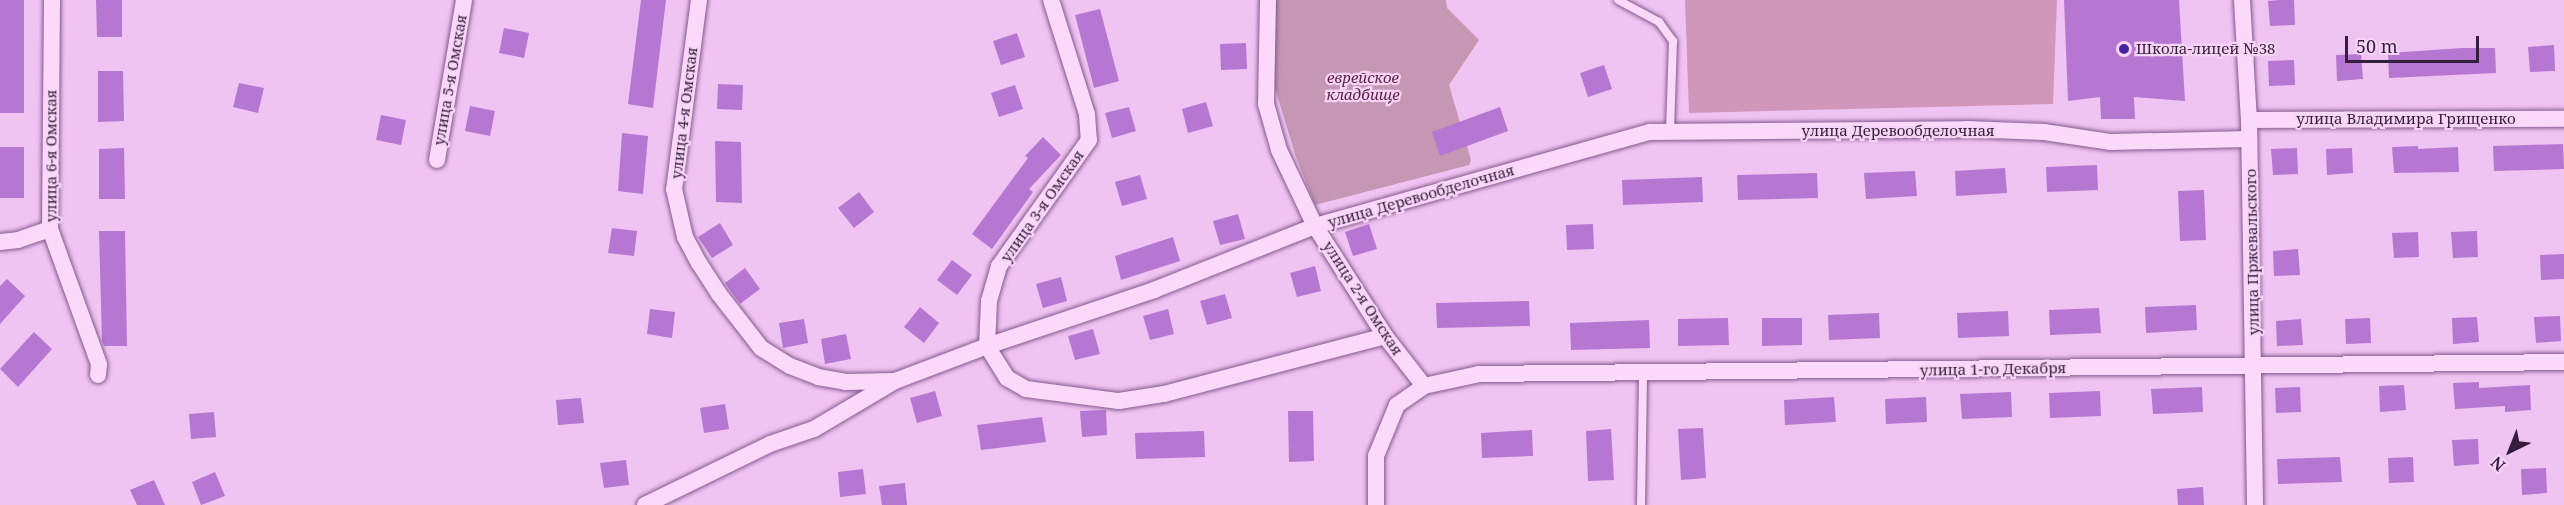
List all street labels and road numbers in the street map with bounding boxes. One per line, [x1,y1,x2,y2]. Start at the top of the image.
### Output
street label: улица 5-я Омская [430,13,470,147]
street label: улица 4-я Омская [667,46,701,180]
street label: улица 6-я Омская [42,90,60,222]
street label: улица Владимира Грищенко [2296,110,2516,128]
street label: улица Деревообделочная [1801,122,1995,140]
street label: улица 3-я Омская [997,147,1087,265]
street label: улица Деревообделочная [1326,161,1516,231]
street label: улица Пржевальского [2242,169,2262,335]
street label: улица 2-я Омская [1319,238,1407,358]
street label: улица 1-го Декабря [1920,359,2066,379]

